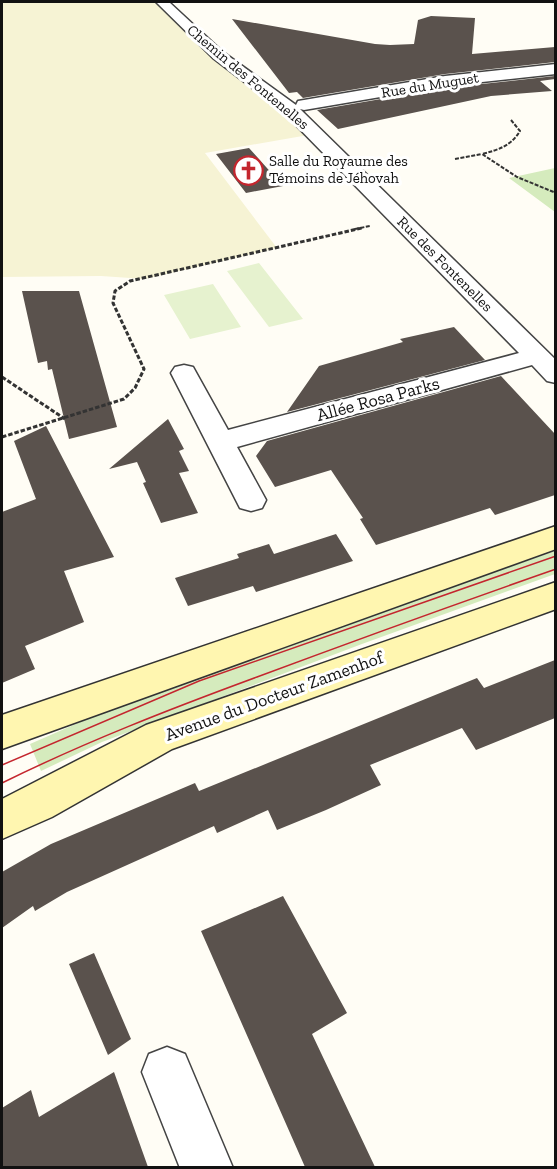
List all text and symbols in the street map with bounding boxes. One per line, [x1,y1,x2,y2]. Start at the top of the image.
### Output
street label: Chemin des Fontenelles [183,21,313,133]
street label: Rue du Muguet [380,68,481,102]
place label: Salle du Royaume des Témoins de Jéhovah [269,152,408,187]
church icon: Salle du Royaume des Témoins de Jéhovah [232,154,264,186]
street label: Rue des Fontenelles [394,213,496,315]
street label: Allée Rosa Parks [314,372,442,426]
street label: Avenue du Docteur Zamenhof [162,646,387,746]

